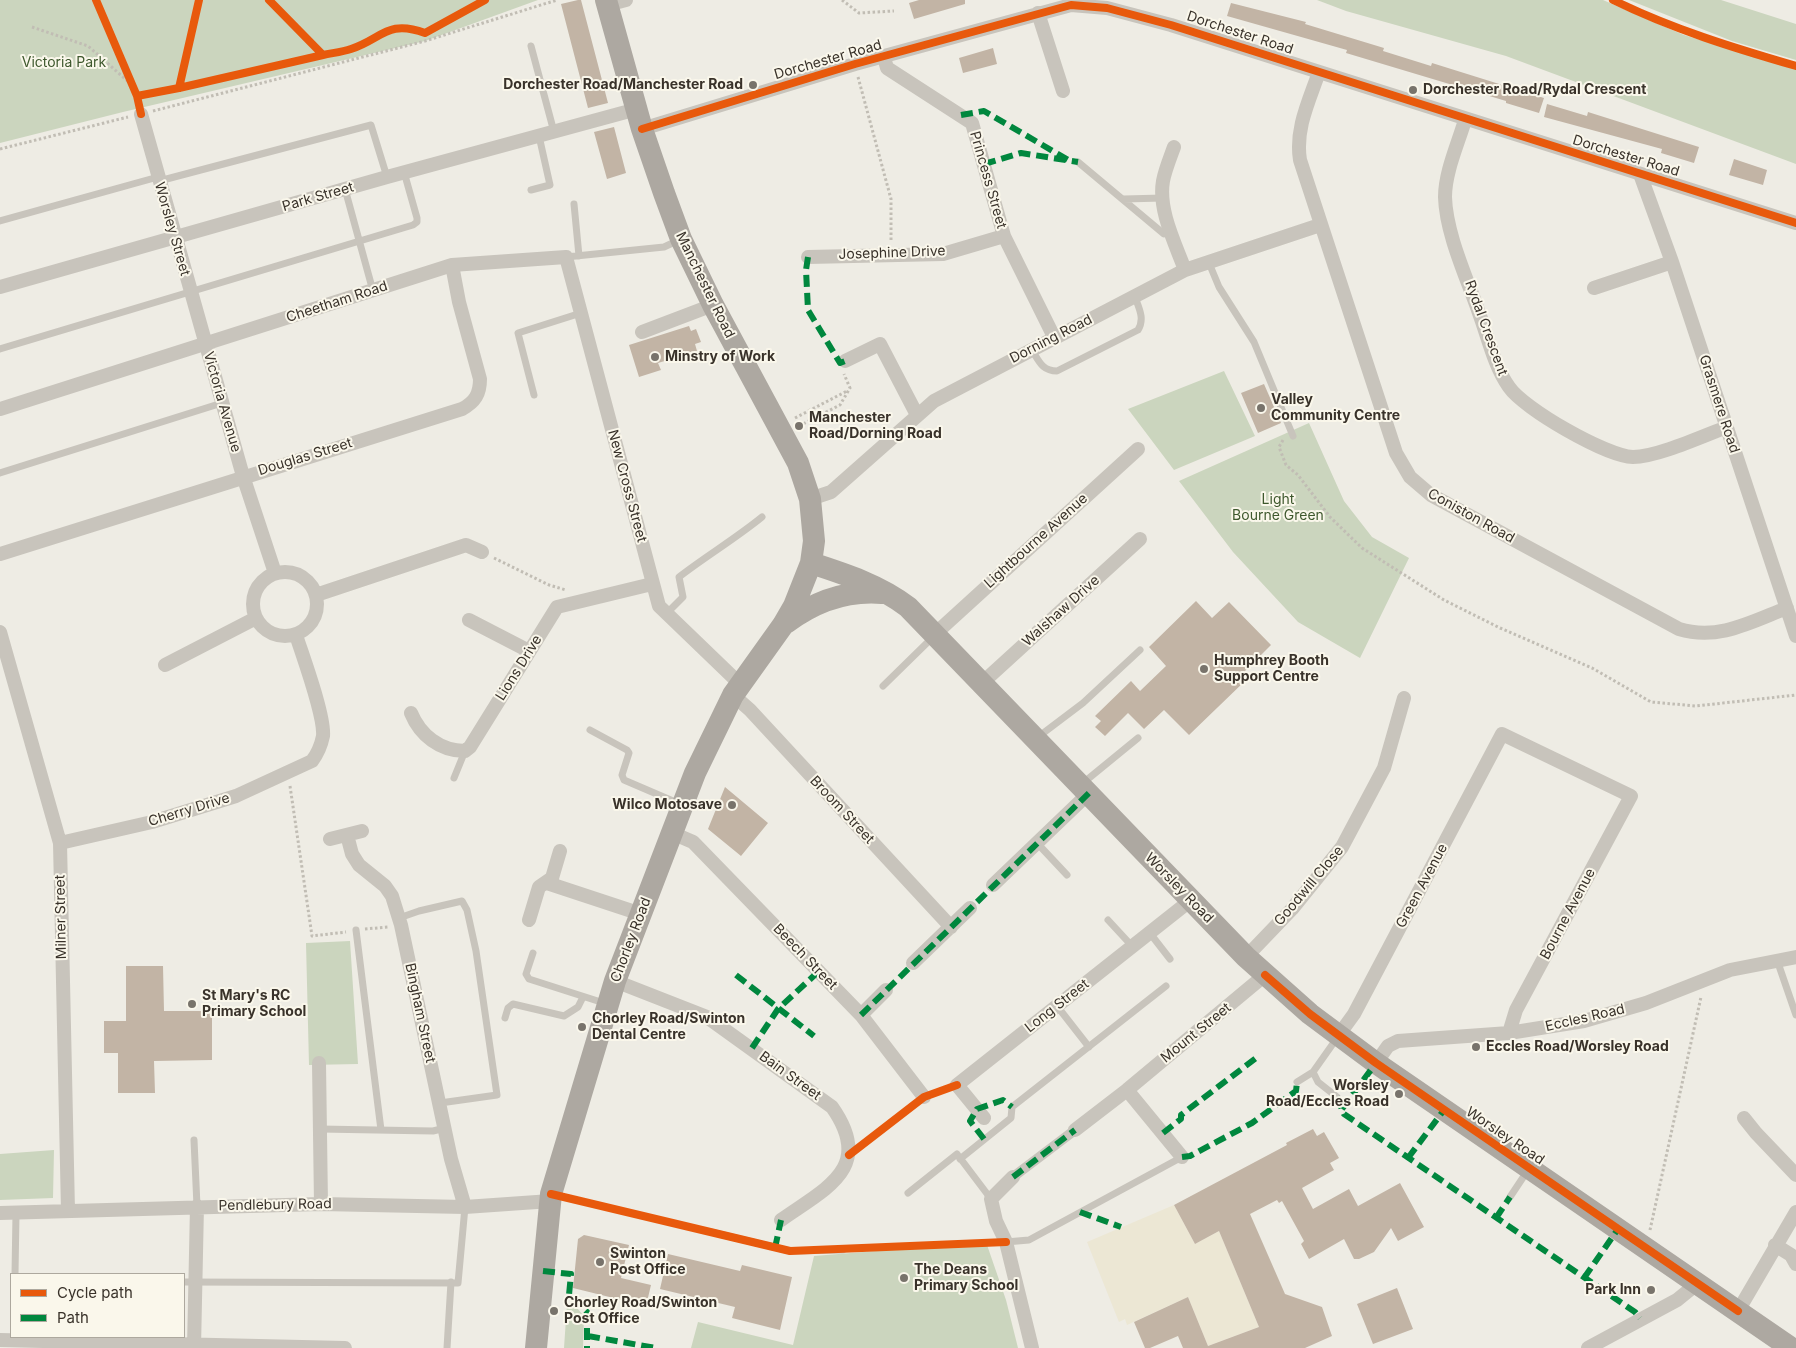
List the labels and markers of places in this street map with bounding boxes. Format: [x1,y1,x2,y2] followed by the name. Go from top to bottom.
[503,77,743,93] place label: Dorchester Road/Manchester Road
[747,79,759,91] marker: Dorchester Road/Manchester Road
[1423,82,1646,98] place label: Dorchester Road/Rydal Crescent
[1407,84,1419,96] marker: Dorchester Road/Rydal Crescent
[665,349,775,365] place label: Minstry of Work
[649,351,661,363] marker: Minstry of Work
[1271,392,1400,424] place label: Valley Community Centre
[1255,402,1267,414] marker: Valley Community Centre
[809,410,942,442] place label: Manchester Road/Dorning Road
[793,420,805,432] marker: Manchester Road/Dorning Road
[1214,653,1329,686] place label: Humphrey Booth Support Centre
[1198,663,1210,675] marker: Humphrey Booth Support Centre
[612,797,722,813] place label: Wilco Motosave
[726,799,738,811] marker: Wilco Motosave
[202,988,306,1020] place label: St Mary's RC Primary School
[186,998,198,1010] marker: St Mary's RC Primary School
[592,1011,745,1044] place label: Chorley Road/Swinton Dental Centre
[576,1021,588,1033] marker: Chorley Road/Swinton Dental Centre
[1486,1039,1669,1055] place label: Eccles Road/Worsley Road
[1470,1041,1482,1053] marker: Eccles Road/Worsley Road
[1266,1078,1389,1110] place label: Worsley Road/Eccles Road
[1393,1088,1405,1100] marker: Worsley Road/Eccles Road
[610,1246,686,1278] place label: Swinton Post Office
[594,1256,606,1268] marker: Swinton Post Office
[914,1262,1018,1294] place label: The Deans Primary School
[898,1272,910,1284] marker: The Deans Primary School
[1585,1282,1641,1298] place label: Park Inn
[1645,1284,1657,1296] marker: Park Inn
[564,1295,717,1328] place label: Chorley Road/Swinton Post Office
[548,1305,560,1317] marker: Chorley Road/Swinton Post Office

